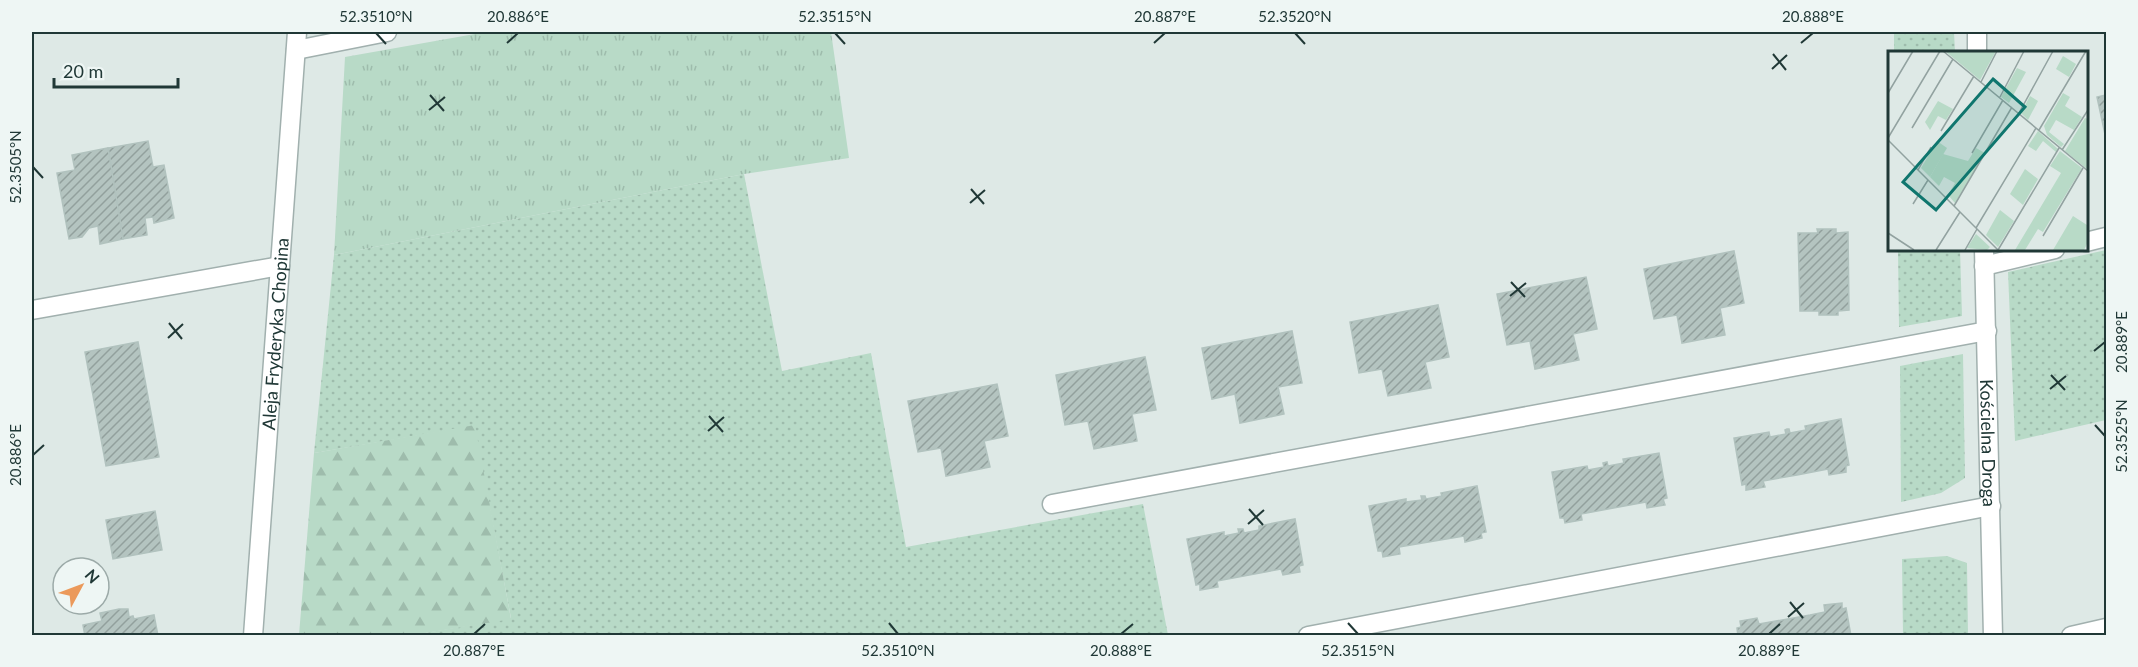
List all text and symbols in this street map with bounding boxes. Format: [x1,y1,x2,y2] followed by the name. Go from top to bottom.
[339,7,413,25] text: 52.3510°N
[487,7,549,25] text: 20.886°E
[798,7,872,25] text: 52.3515°N
[1134,7,1196,25] text: 20.887°E
[1258,7,1332,25] text: 52.3520°N
[1782,7,1844,25] text: 20.888°E
[54,51,178,89] scale bar
[1888,51,2087,250] inset map
[63,60,103,82] text: 20 m
[6,130,24,204] text: 52.3505°N
[257,237,293,431] street label: Aleja Fryderyka Chopina
[2112,311,2130,373] text: 20.889°E
[1976,379,2001,507] street label: Kościelna Droga
[2112,399,2130,473] text: 52.3525°N
[6,424,24,486] text: 20.886°E
[51,556,111,616] north arrow
[81,565,104,587] text: N
[443,641,505,659] text: 20.887°E
[861,641,935,659] text: 52.3510°N
[1090,641,1152,659] text: 20.888°E
[1321,641,1395,659] text: 52.3515°N
[1738,641,1800,659] text: 20.889°E

